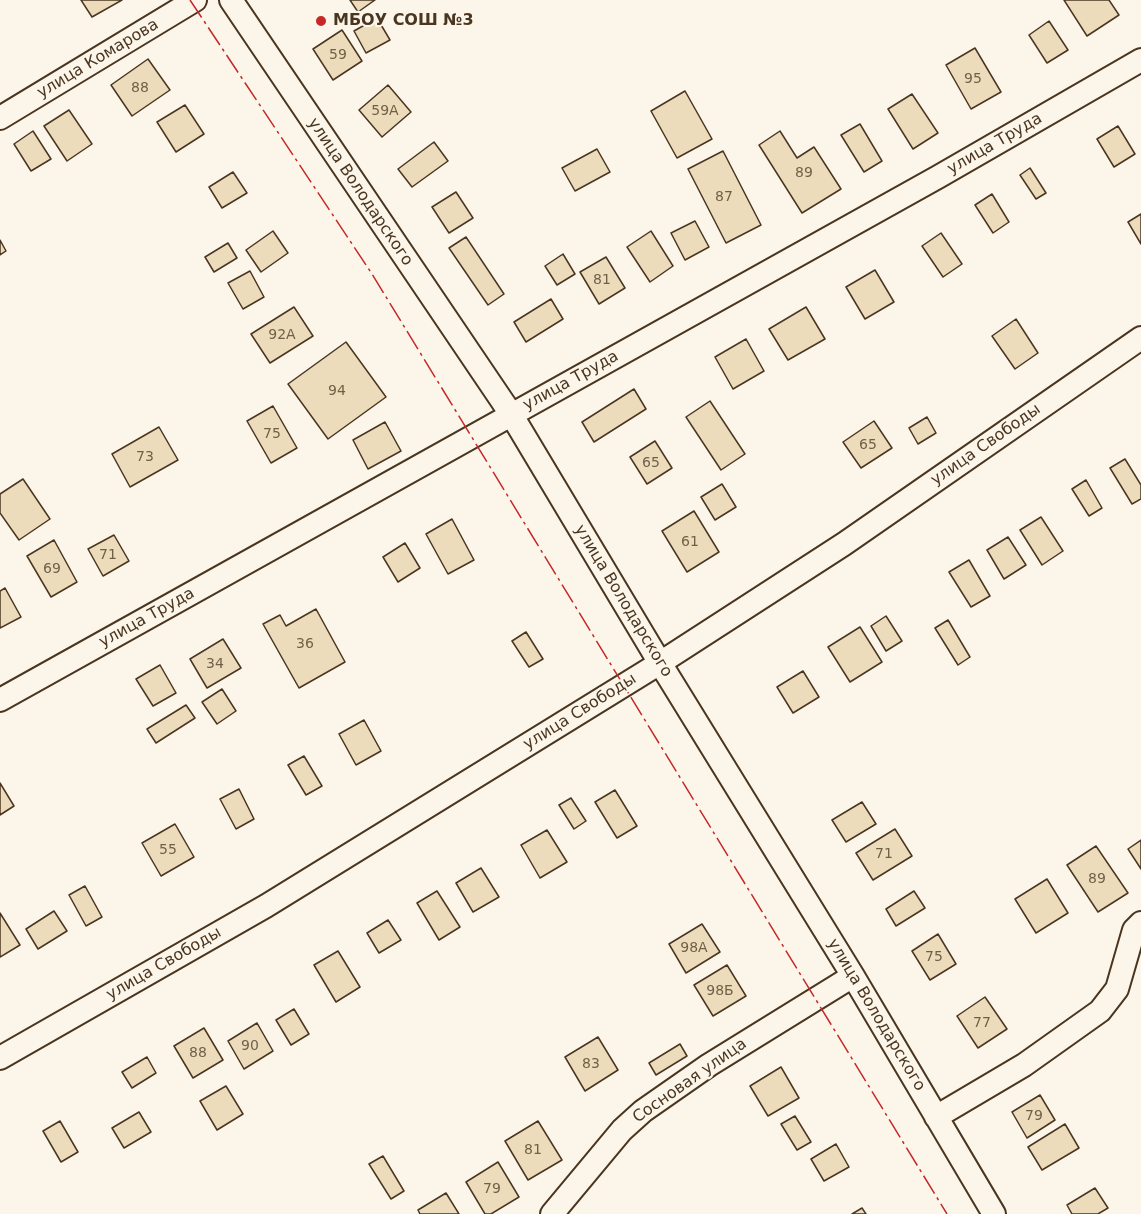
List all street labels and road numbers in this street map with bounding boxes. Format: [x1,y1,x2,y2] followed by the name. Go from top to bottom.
[34,15,162,103] street label: улица Комарова
[944,109,1046,179] street label: улица Труда
[303,114,417,270] street label: улица Володарского
[520,347,622,415] street label: улица Труда
[927,400,1045,490] street label: улица Свободы
[570,521,676,681] street label: улица Володарского
[96,584,198,652] street label: улица Труда
[520,670,640,754] street label: улица Свободы
[103,923,225,1005] street label: улица Свободы
[823,935,929,1095] street label: улица Володарского
[629,1034,751,1128] street label: Сосновая улица

